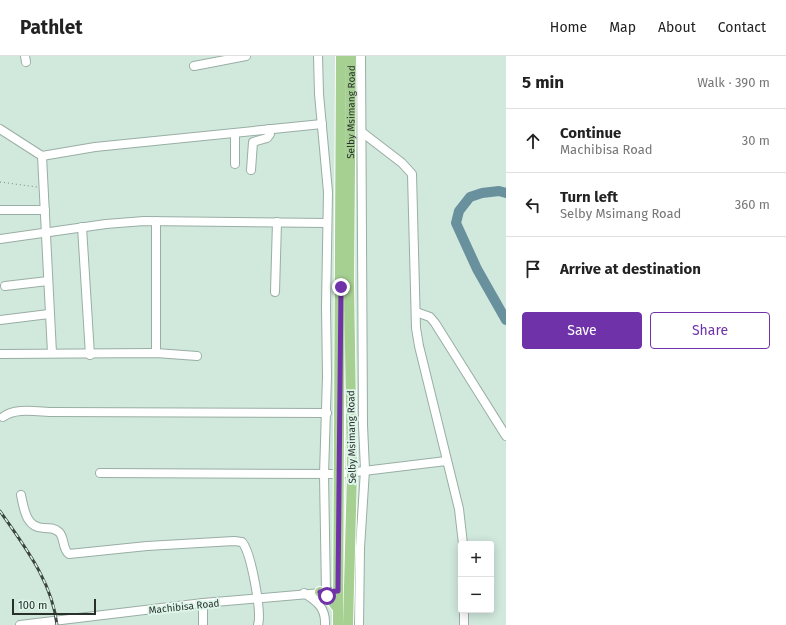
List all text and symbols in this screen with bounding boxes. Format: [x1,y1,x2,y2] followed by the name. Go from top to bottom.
[20,16,83,39] text: Pathlet
[550,19,587,36] text: Home
[609,19,636,36] text: Map
[658,19,696,36] text: About
[718,19,766,36] text: Contact
[345,65,358,159] street label: Selby Msimang Road
[522,72,564,93] text: 5 min
[697,75,770,90] text: Walk · 390 m
[560,124,621,142] text: Continue
[522,130,544,152] icon: ahead
[742,133,770,148] text: 30 m
[560,142,653,157] text: Machibisa Road
[560,188,618,206] text: Turn left
[522,194,544,216] icon: left
[735,197,770,212] text: 360 m
[560,206,681,221] text: Selby Msimang Road
[522,258,544,280] icon: arrive
[560,260,701,278] text: Arrive at destination
[332,278,350,296] route end
[522,312,642,349] button: Save
[650,312,770,349] button: Share
[345,390,359,484] street label: Selby Msimang Road
[458,541,494,613] map controls
[458,541,494,577] button: +
[458,577,494,613] button: −
[318,587,336,605] route start
[12,597,96,616] scale bar
[148,597,220,617] street label: Machibisa Road
[18,599,47,612] text: 100 m

